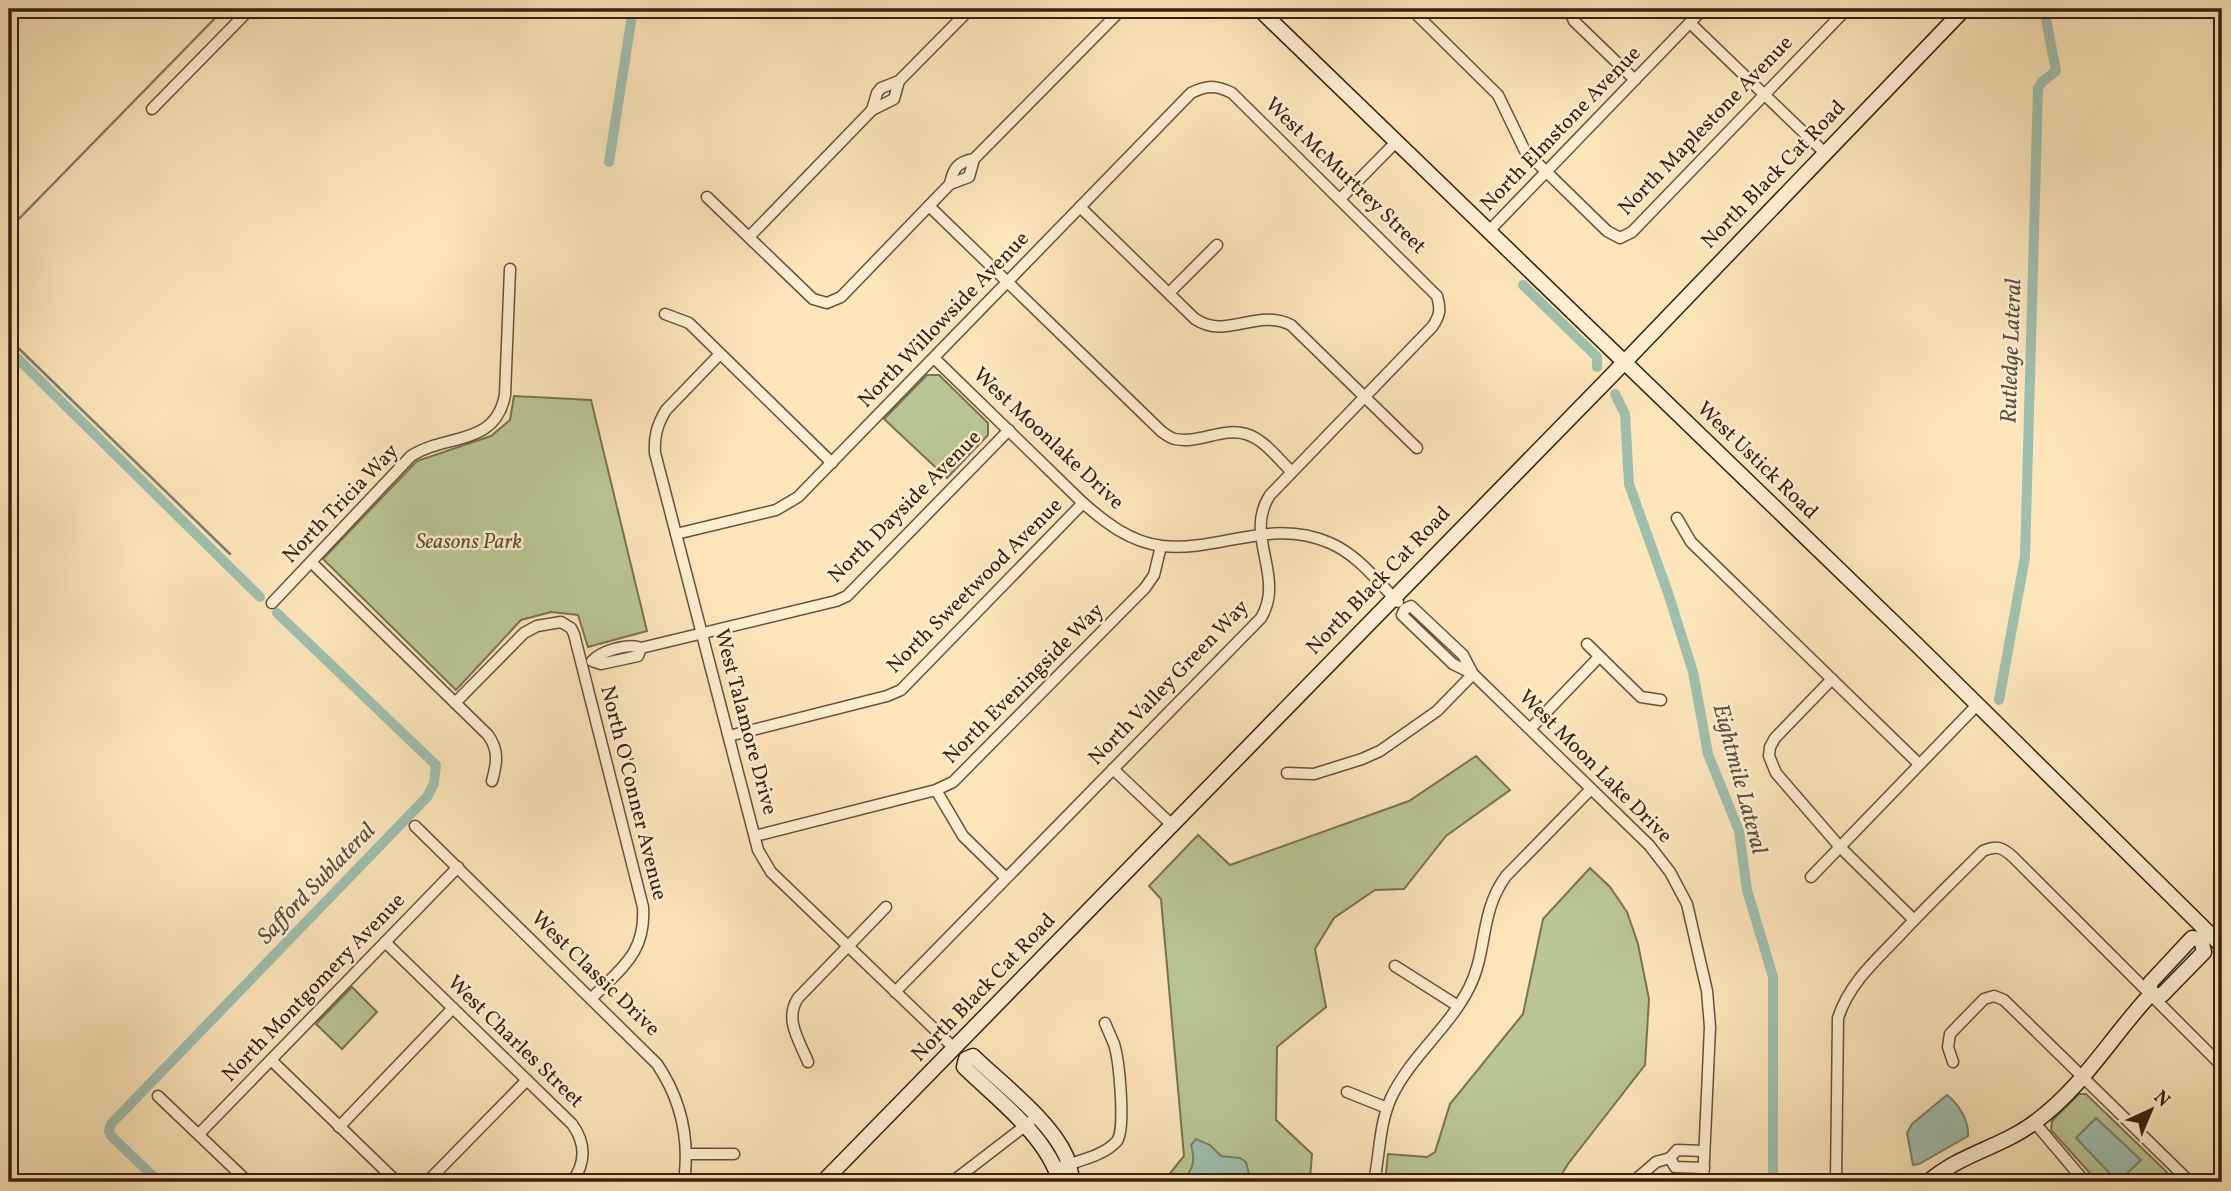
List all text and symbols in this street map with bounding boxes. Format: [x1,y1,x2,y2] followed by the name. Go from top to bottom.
[1612,29,1800,223] street label: North Maplestone Avenue
[1474,40,1648,218] street label: North Elmstone Avenue
[1258,91,1432,261] street label: West McMurtrey Street
[1695,94,1853,256] street label: North Black Cat Road
[852,225,1036,415] street label: North Willowside Avenue
[1993,278,2031,424] water label: Rutledge Lateral
[966,361,1130,517] street label: West Moonlake Drive
[1690,395,1824,527] street label: West Ustick Road
[822,424,988,590] street label: North Dayside Avenue
[276,437,406,570] street label: North Tricia Way
[881,492,1069,680] street label: North Sweetwood Avenue
[1300,500,1458,662] street label: North Black Cat Road
[416,528,522,557] park label: Seasons Park
[1082,593,1256,772] street label: North Valley Green Way
[937,597,1111,771] street label: North Eveningside Way
[706,626,784,818] street label: West Talamore Drive
[592,683,674,903] street label: North O'Conner Avenue
[1512,684,1678,850] street label: West Moon Lake Drive
[1704,700,1775,858] water label: Eightmile Lateral
[251,816,384,952] water label: Safford Sublateral
[216,887,412,1089] street label: North Montgomery Avenue
[524,905,666,1043] street label: West Classic Drive
[905,907,1063,1069] street label: North Black Cat Road
[440,969,590,1115] street label: West Charles Street
[2116,1076,2186,1146] north arrow
[2147,1085,2176,1113] text: N

